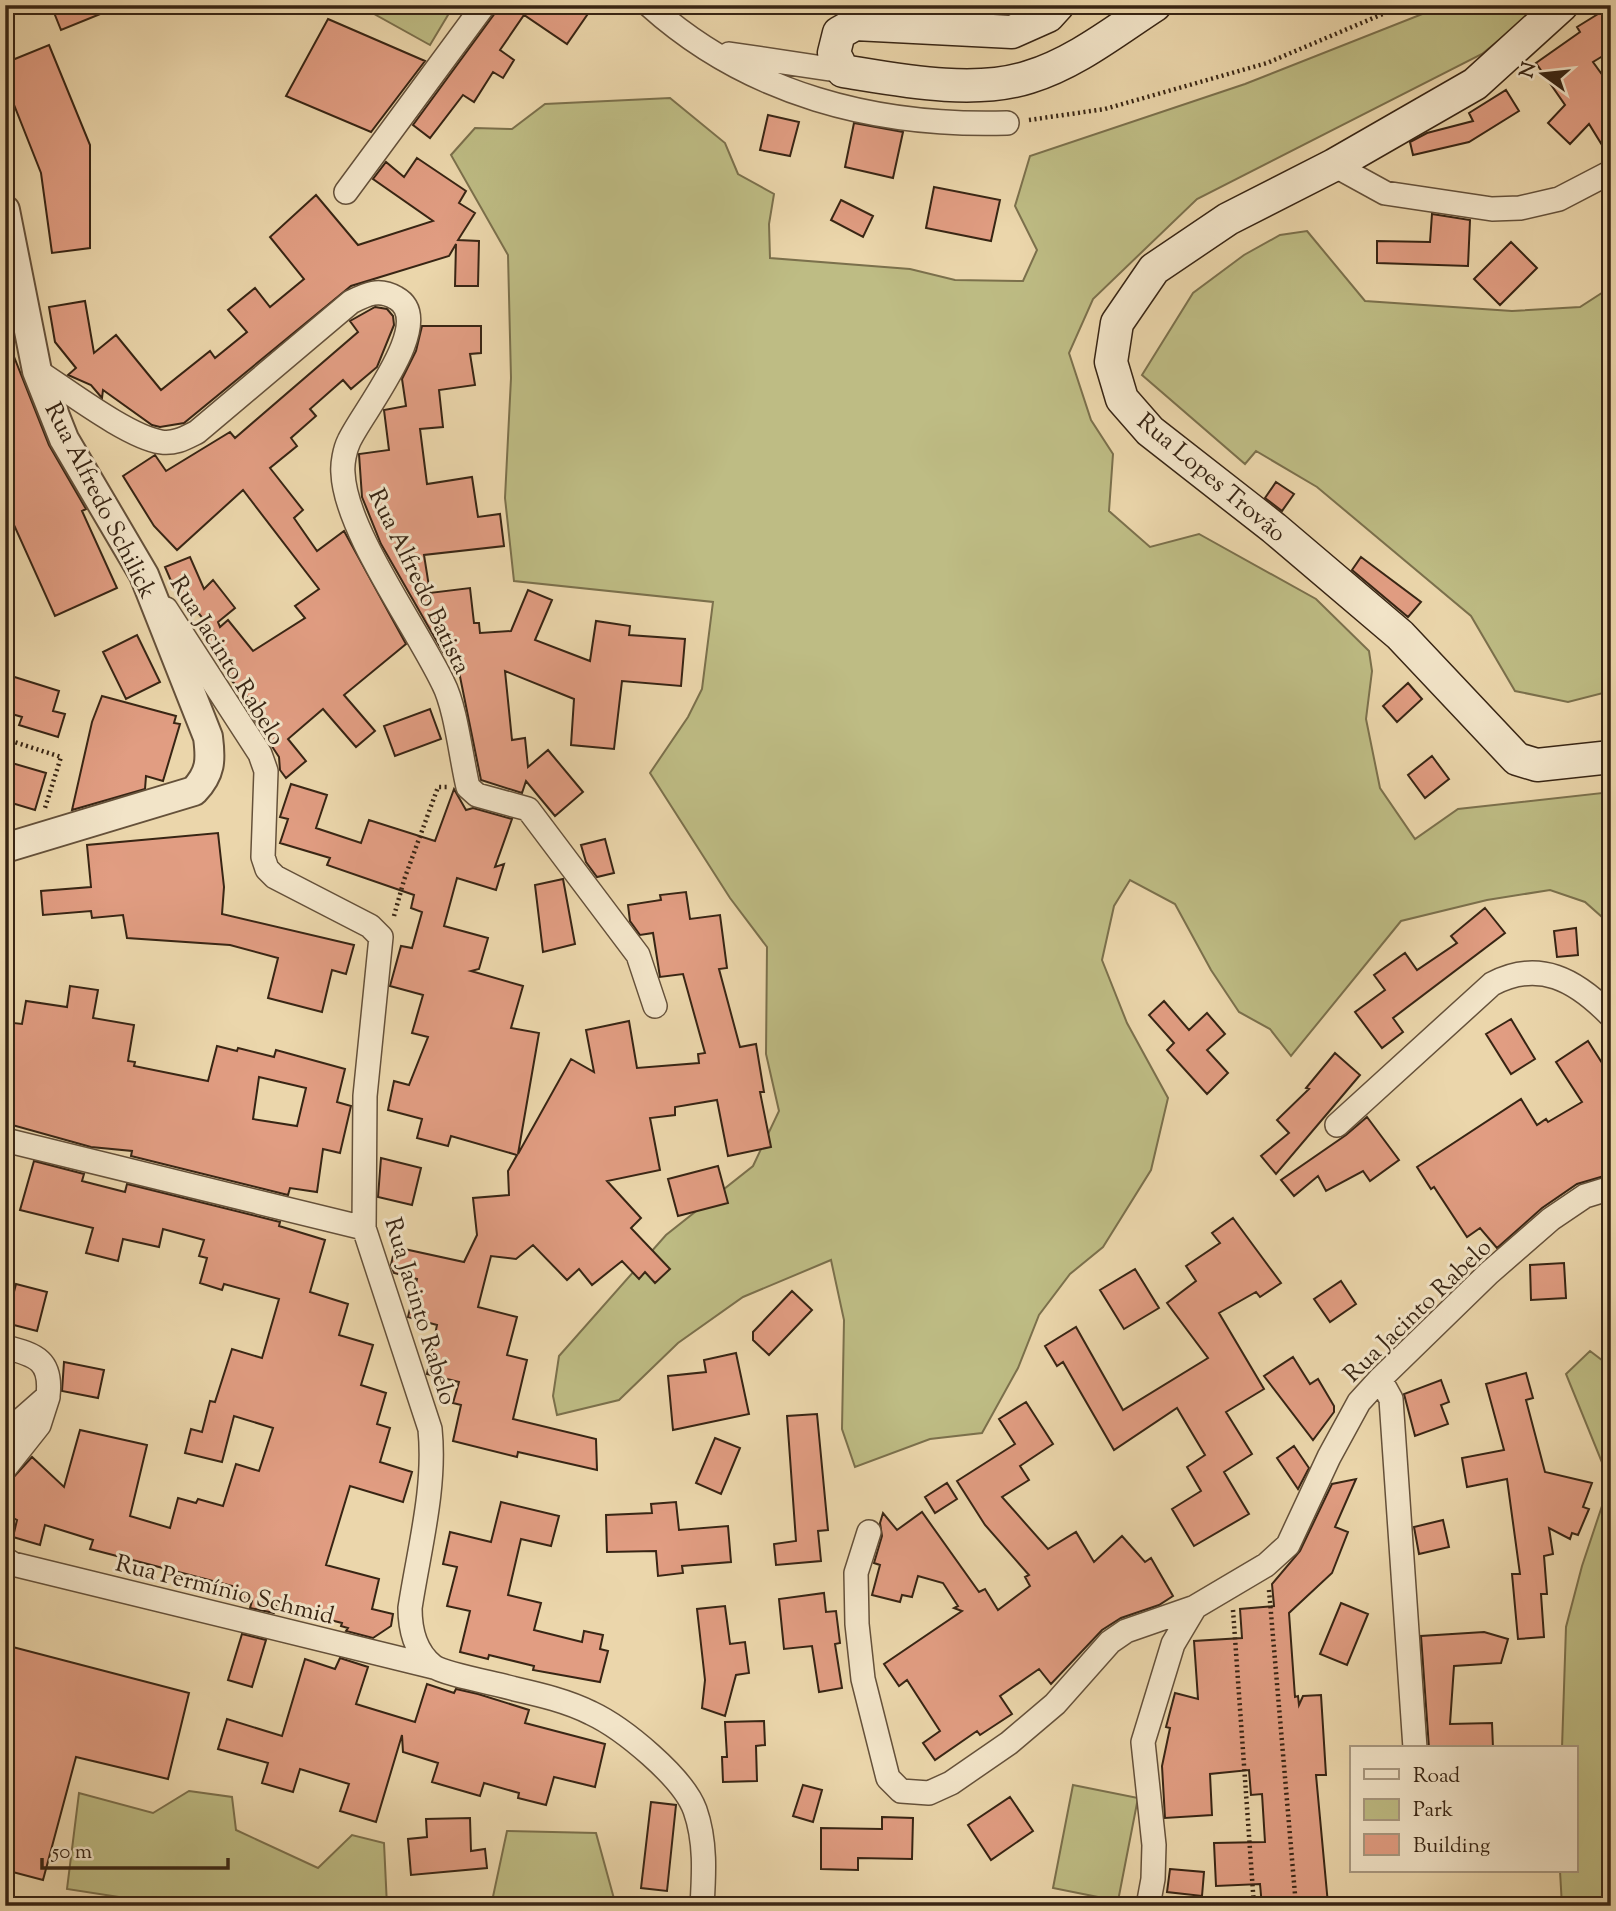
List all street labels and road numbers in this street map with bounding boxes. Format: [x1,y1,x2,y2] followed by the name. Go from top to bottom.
[35,397,163,605] street label: Rua Alfredo Schilick
[1129,406,1293,551] street label: Rua Lopes Trovão
[359,483,478,680] street label: Rua Alfredo Batista
[160,570,292,752] street label: Rua Jacinto Rabelo
[374,1214,464,1409] street label: Rua Jacinto Rabelo
[1337,1232,1500,1391] street label: Rua Jacinto Rabelo
[112,1547,338,1635] street label: Rua Permínio Schmid

